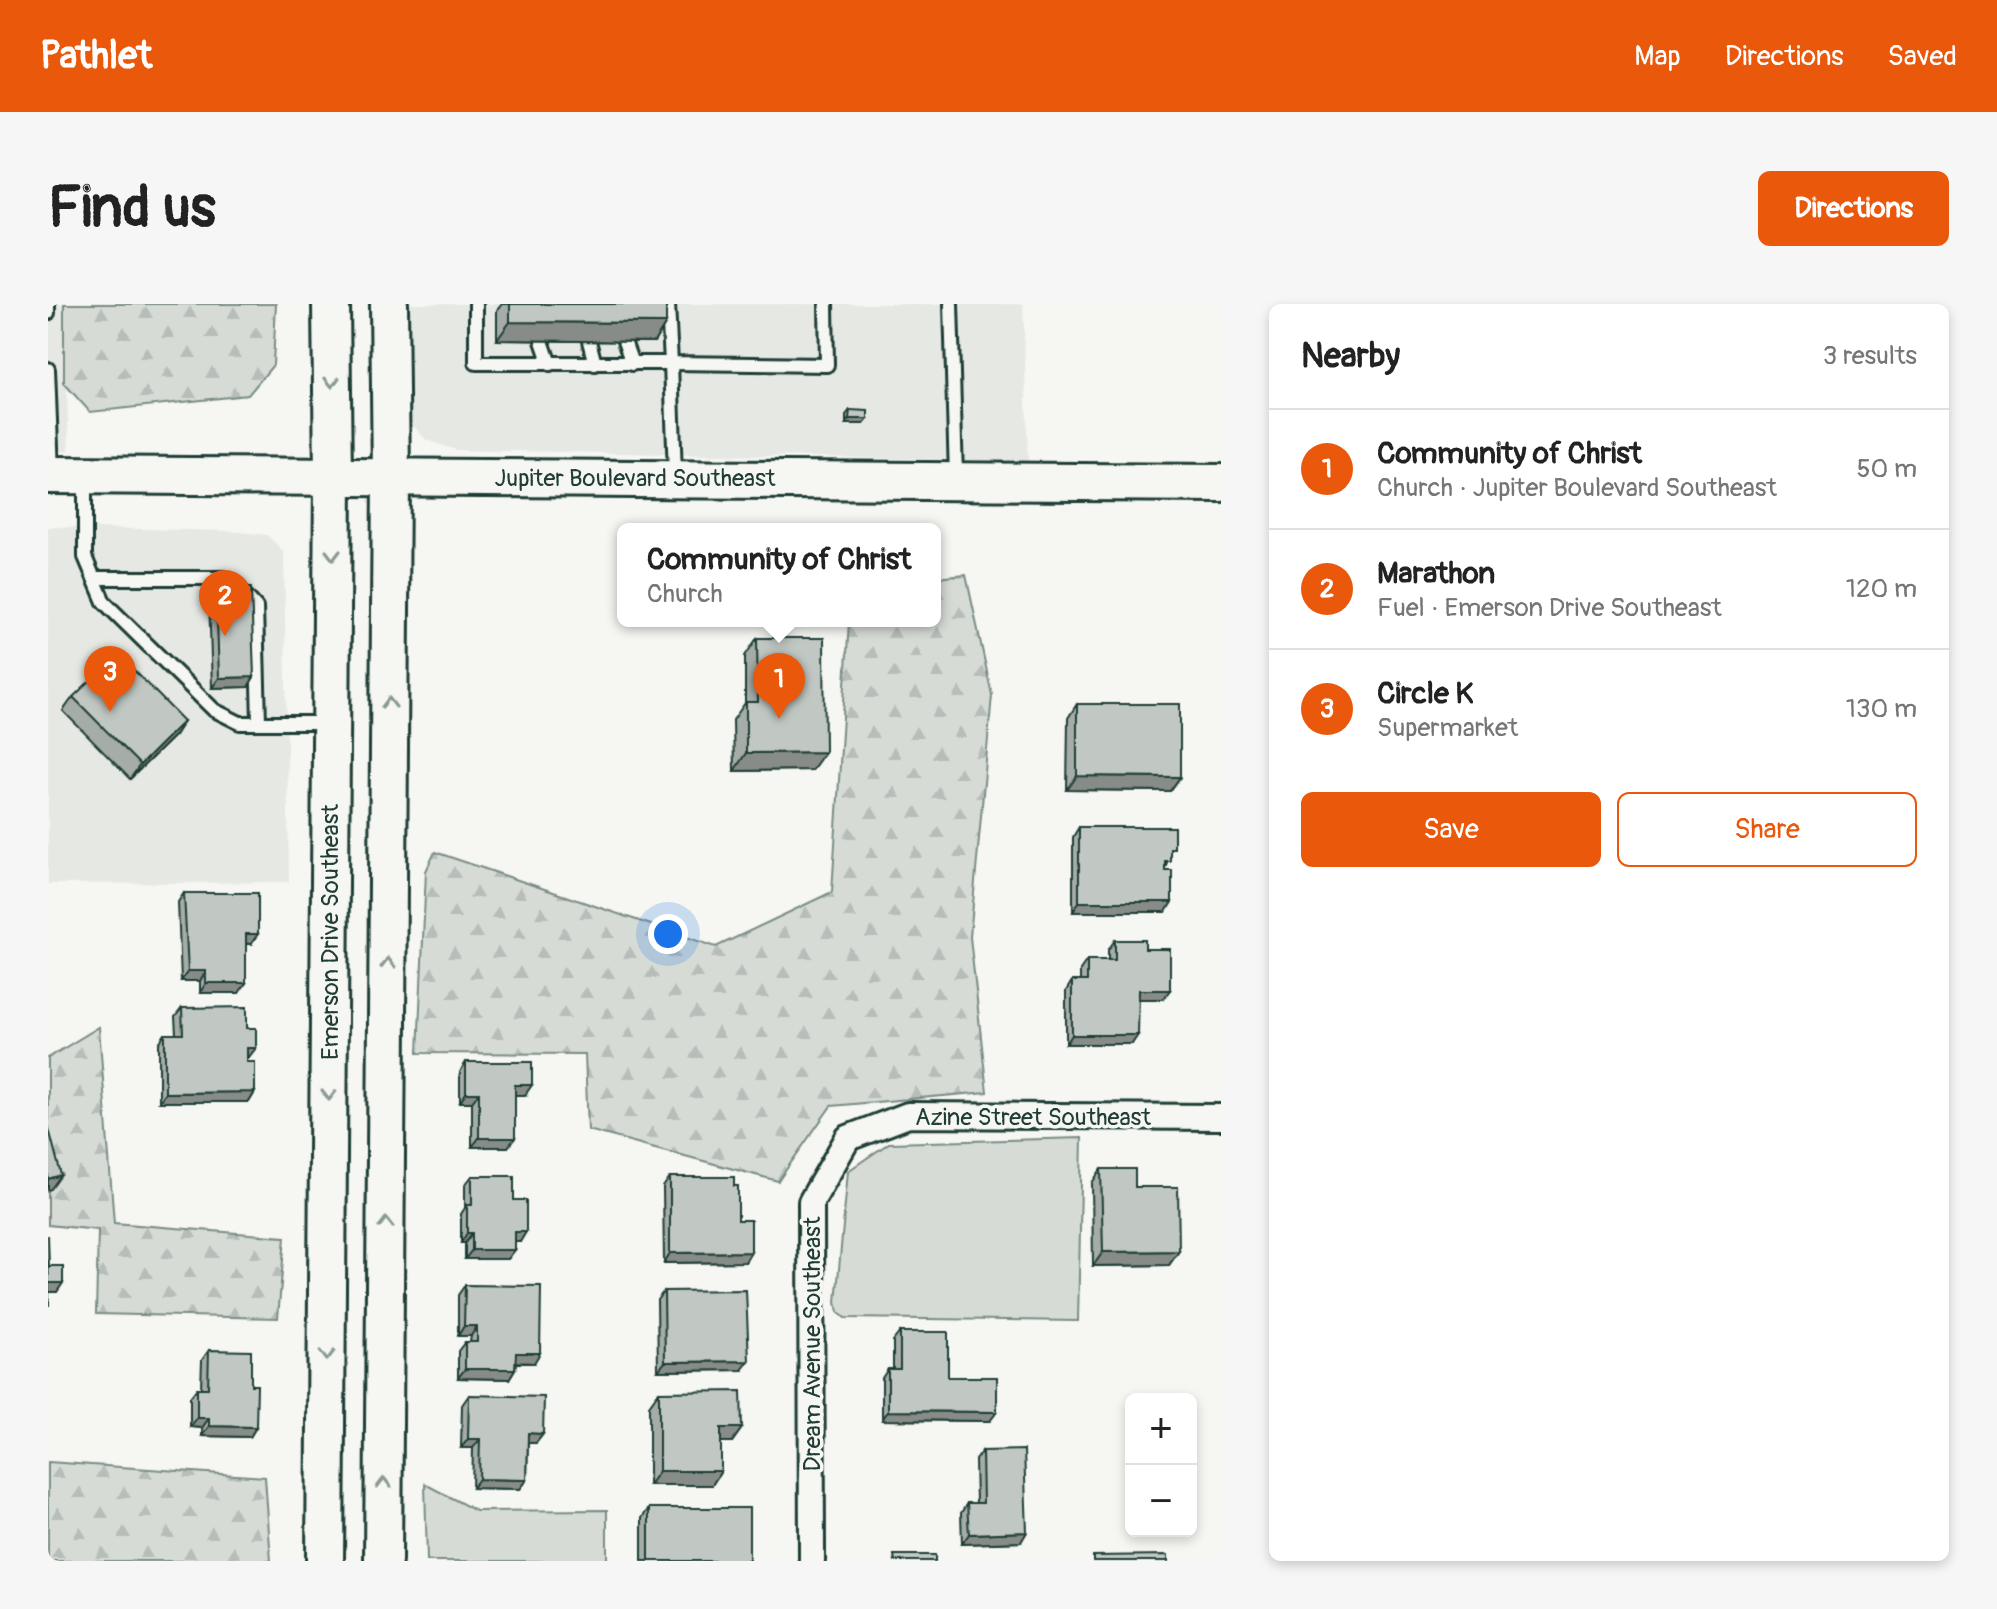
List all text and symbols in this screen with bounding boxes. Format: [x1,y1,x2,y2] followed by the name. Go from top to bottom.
[40,32,152,80] text: Pathlet
[1634,39,1681,74] text: Map
[1725,39,1844,74] text: Directions
[1888,39,1957,74] text: Saved
[1758,171,1949,246] button: Directions
[48,174,216,243] text: Find us
[1301,335,1400,378] text: Nearby
[1823,340,1917,372] text: 3 results
[323,376,340,389] one-way arrow
[1377,435,1642,472] text: Community of Christ
[1322,453,1332,485] text: 1
[1856,453,1917,485] text: 50 m
[495,464,776,493] street label: Jupiter Boulevard Southeast
[1377,472,1777,504] text: Church · Jupiter Boulevard Southeast
[617,523,941,627] popup
[647,541,911,578] text: Community of Christ
[324,549,341,562] one-way arrow
[1377,555,1495,592] text: Marathon
[199,570,251,636] pin: 2
[1320,573,1334,605] text: 2
[1846,573,1917,605] text: 120 m
[647,578,723,610] text: Church
[1377,592,1722,624] text: Fuel · Emerson Drive Southeast
[84,646,136,712] pin: 3
[753,653,805,719] pin: 1
[1377,675,1473,712] text: Circle K
[1320,693,1334,725] text: 3
[1846,693,1917,725] text: 130 m
[380,696,398,709] one-way arrow
[1377,712,1518,744] text: Supermarket
[1301,792,1601,867] button: Save
[1617,792,1917,867] button: Share
[316,804,345,1060] street label: Emerson Drive Southeast
[648,914,688,954] your location
[379,956,397,969] one-way arrow
[320,1089,338,1102] one-way arrow
[915,1103,1151,1132] street label: Azine Street Southeast
[377,1216,395,1229] one-way arrow
[798,1216,827,1471] street label: Dream Avenue Southeast
[318,1349,335,1362] one-way arrow
[1125,1393,1197,1537] map controls
[1125,1393,1197,1465] button: +
[1125,1465,1197,1537] button: −
[375,1476,393,1489] one-way arrow

